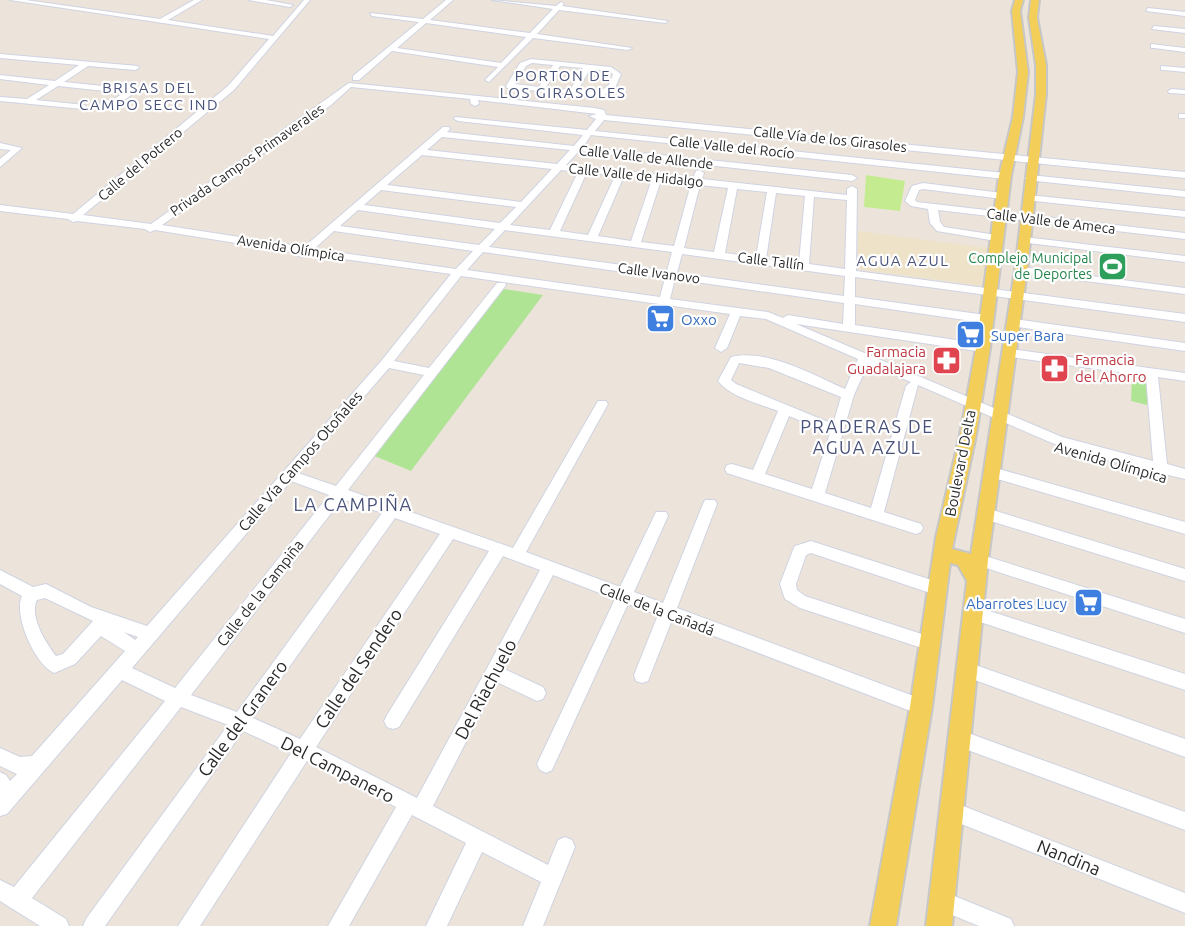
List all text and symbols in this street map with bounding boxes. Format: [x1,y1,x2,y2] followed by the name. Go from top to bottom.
[500,67,626,101] district label: PORTON DE LOS GIRASOLES
[79,79,219,113] district label: BRISAS DEL CAMPO SECC IND
[167,101,327,219] street label: Privada Campos Primaverales
[752,123,908,155] street label: Calle Vía de los Girasoles
[95,124,185,204] street label: Calle del Potrero
[669,132,795,162] street label: Calle Valle del Rocío
[578,142,714,172] street label: Calle Valle de Allende
[568,160,704,190] street label: Calle Valle de Hidalgo
[986,205,1116,237] street label: Calle Valle de Ameca
[236,232,346,264] street label: Avenida Olímpica
[737,249,805,273] street label: Calle Tallín
[968,250,1092,282] place label: Complejo Municipal de Deportes
[1097,250,1129,282] sports icon: Complejo Municipal de Deportes
[857,252,949,269] district label: AGUA AZUL
[617,259,701,287] street label: Calle Ivanovo
[644,303,676,335] supermarket icon: Oxxo
[681,311,717,328] place label: Oxxo
[954,319,986,351] supermarket icon: Super Bara
[991,327,1064,344] place label: Super Bara
[847,343,926,377] place label: Farmacia Guadalajara
[931,344,963,376] pharmacy icon: Farmacia Guadalajara
[1075,351,1147,385] place label: Farmacia del Ahorro
[1038,352,1070,384] pharmacy icon: Farmacia del Ahorro
[235,388,365,534] street label: Calle Vía Campos Otoñales
[941,408,979,518] street label: Boulevard Delta
[800,416,934,457] district label: PRADERAS DE AGUA AZUL
[1053,438,1169,486] street label: Avenida Olímpica
[293,493,413,514] district label: LA CAMPIÑA
[213,536,307,650] street label: Calle de la Campiña
[597,579,717,639] street label: Calle de la Cañadá
[1072,587,1104,619] supermarket icon: Abarrotes Lucy
[966,595,1067,612] place label: Abarrotes Lucy
[310,604,406,732] street label: Calle del Sendero
[450,636,520,742] street label: Del Riachuelo
[193,656,291,780] street label: Calle del Granero
[278,732,398,806] street label: Del Campanero
[1034,835,1104,879] street label: Nandina

